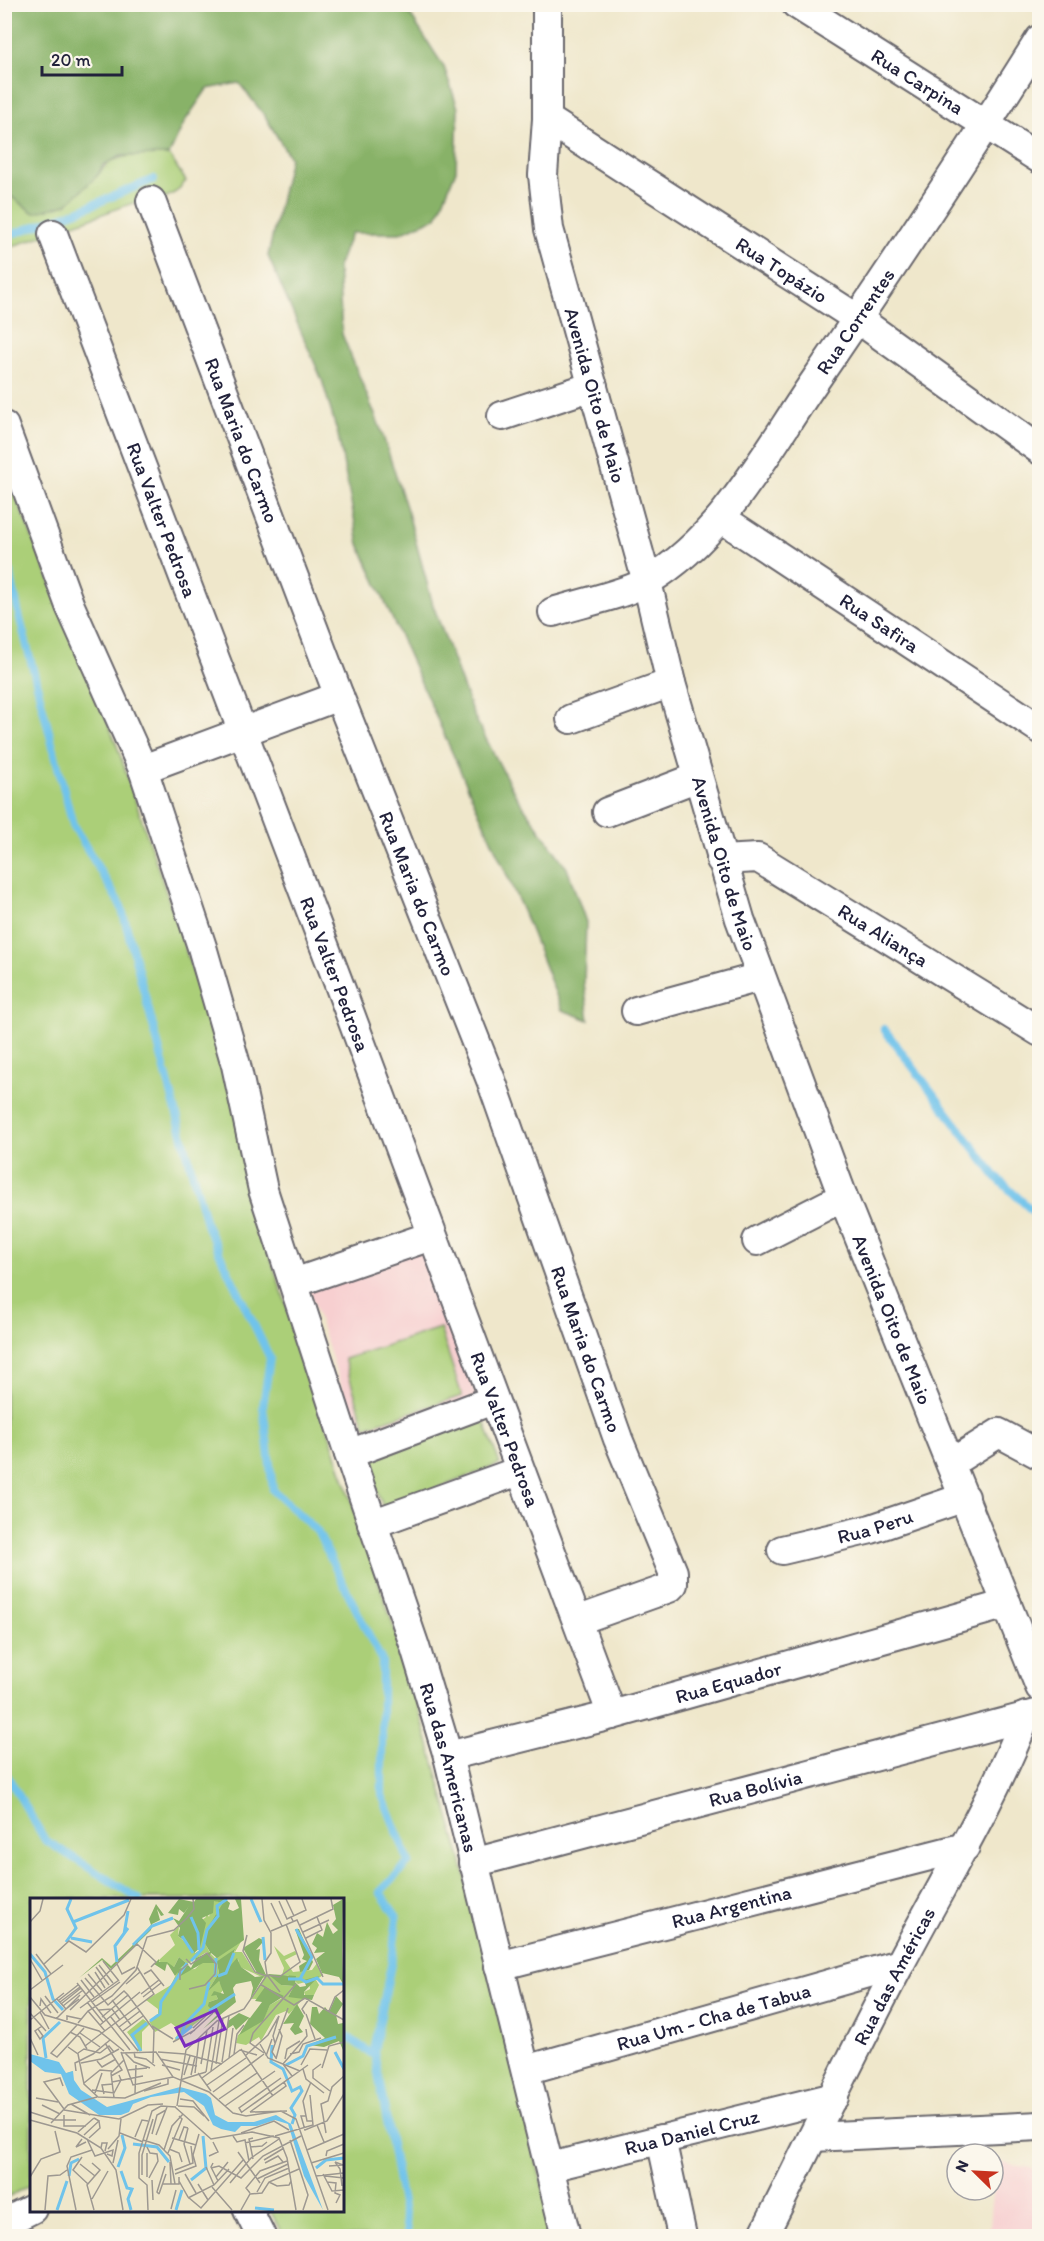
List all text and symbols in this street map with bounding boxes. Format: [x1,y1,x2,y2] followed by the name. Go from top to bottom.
[42,39,122,77] scale bar
[867,43,968,120] street label: Rua Carpina
[51,49,91,71] text: 20 m
[731,232,832,308] street label: Rua Topázio
[811,264,900,379] street label: Rua Correntes
[559,305,631,486] street label: Avenida Oito de Maio
[200,354,284,526] street label: Rua Maria do Carmo
[122,439,203,601] street label: Rua Valter Pedrosa
[835,588,924,658] street label: Rua Safira
[687,774,763,954] street label: Avenida Oito de Maio
[374,808,461,979] street label: Rua Maria do Carmo
[295,893,375,1056] street label: Rua Valter Pedrosa
[834,898,933,972] street label: Rua Aliança
[847,1231,937,1408] street label: Avenida Oito de Maio
[546,1263,627,1436] street label: Rua Maria do Carmo
[465,1348,545,1511] street label: Rua Valter Pedrosa
[835,1504,916,1549] street label: Rua Peru
[673,1656,784,1709] street label: Rua Equador
[414,1680,483,1855] street label: Rua das Americanas
[706,1764,805,1812] street label: Rua Bolívia
[669,1880,794,1933] street label: Rua Argentina
[30,1898,344,2211] inset map
[848,1903,940,2049] street label: Rua das Américas
[614,1978,813,2056] street label: Rua Um - Cha de Tabua
[622,2104,762,2160] street label: Rua Daniel Cruz
[945,2142,1005,2202] north arrow
[951,2157,973,2175] text: N

